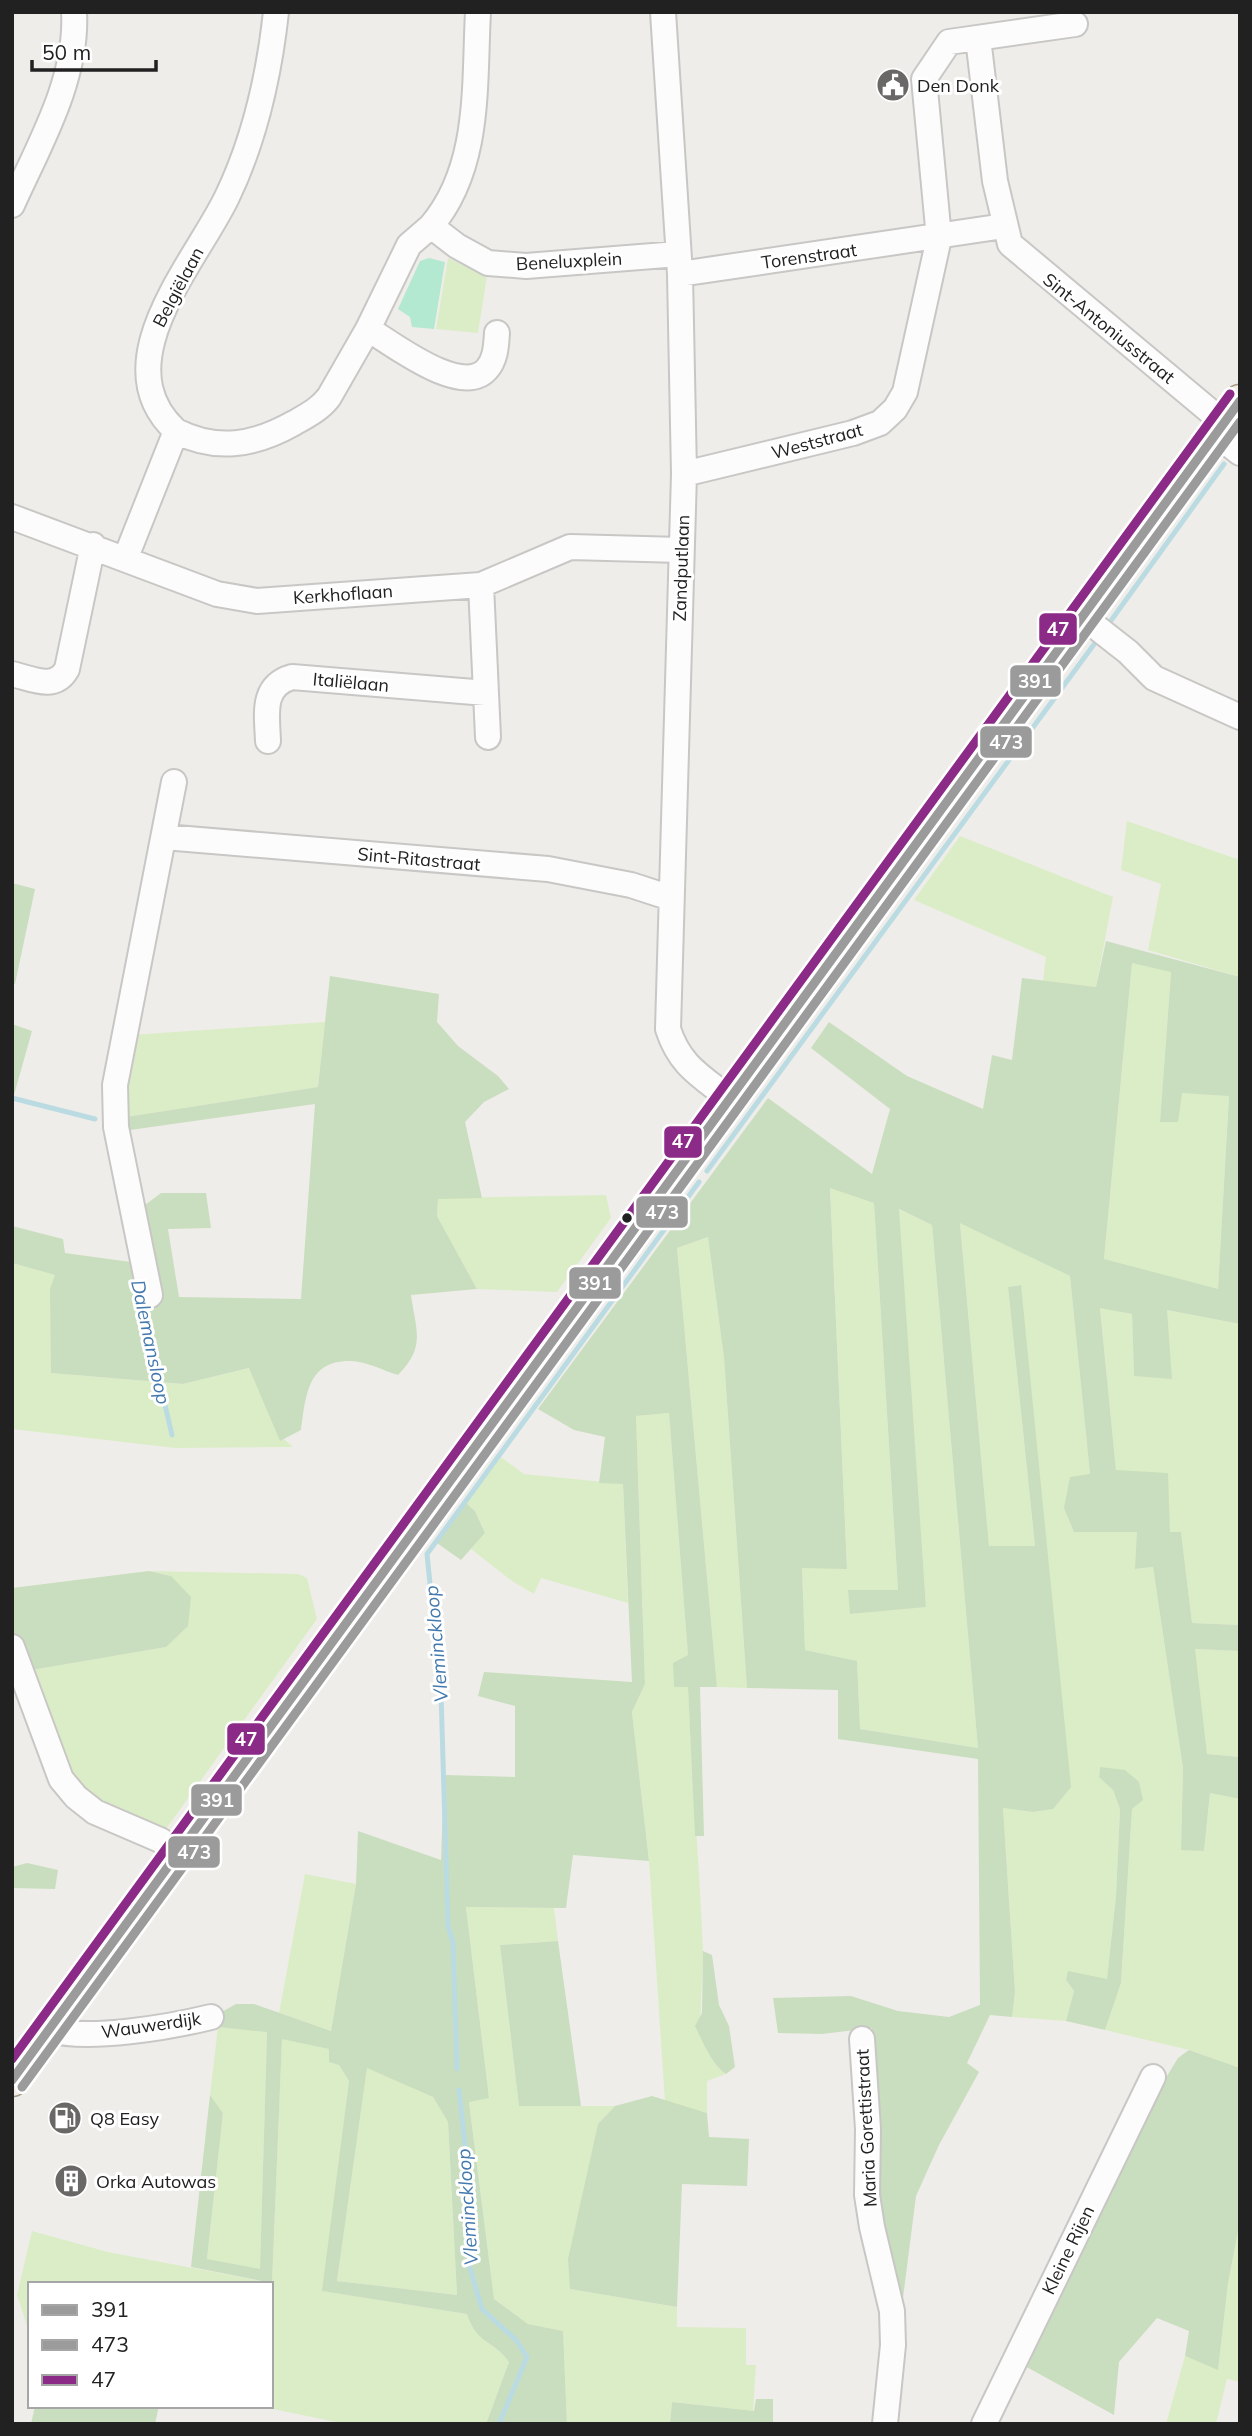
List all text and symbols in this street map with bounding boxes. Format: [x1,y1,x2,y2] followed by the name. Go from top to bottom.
[32,28,156,72] scale bar
[42,39,91,65] text: 50 m
[874,66,912,104] public building icon: Den Donk
[917,74,1000,97] place label: Den Donk
[760,238,858,274] street label: Torenstraat
[147,243,209,331] street label: Belgiëlaan
[515,247,623,275] street label: Beneluxplein
[1038,268,1180,388] street label: Sint-Antoniusstraat
[769,418,865,464] street label: Weststraat
[668,514,694,622] street label: Zandputlaan
[292,579,394,609] street label: Kerkhoflaan
[1038,612,1078,646] line badge: 47
[1047,617,1069,641] text: 47
[1009,664,1062,698] line badge: 391
[312,667,390,697] street label: Italiëlaan
[1018,669,1052,693] text: 391
[979,725,1033,759] line badge: 473
[989,730,1023,754] text: 473
[357,842,481,876] street label: Sint-Ritastraat
[663,1125,703,1159] line badge: 47
[672,1129,694,1153] text: 47
[635,1195,689,1229] line badge: 473
[645,1200,679,1224] text: 473
[620,1211,634,1225] unlabelled marker
[568,1266,622,1300] line badge: 391
[578,1271,612,1295] text: 391
[126,1278,176,1406] water label: Dalemansloop
[419,1585,453,1703] water label: Vleminckloop
[226,1722,266,1756] line badge: 47
[235,1727,257,1751] text: 47
[190,1783,243,1817] line badge: 391
[200,1788,234,1812] text: 391
[167,1835,221,1869] line badge: 473
[177,1840,211,1864] text: 473
[100,2007,203,2043] street label: Wauwerdijk
[850,2048,882,2208] street label: Maria Gorettistraat
[46,2099,84,2137] fuel station icon: Q8 Easy
[90,2107,159,2130] place label: Q8 Easy
[451,2148,483,2266] water label: Vleminckloop
[52,2162,90,2200] building icon: Orka Autowas
[96,2170,216,2193] place label: Orka Autowas
[1037,2202,1099,2298] street label: Kleine Rijen
[28,2282,273,2408] legend
[91,2296,129,2322] text: 391
[91,2331,129,2357] text: 473
[91,2366,116,2392] text: 47

